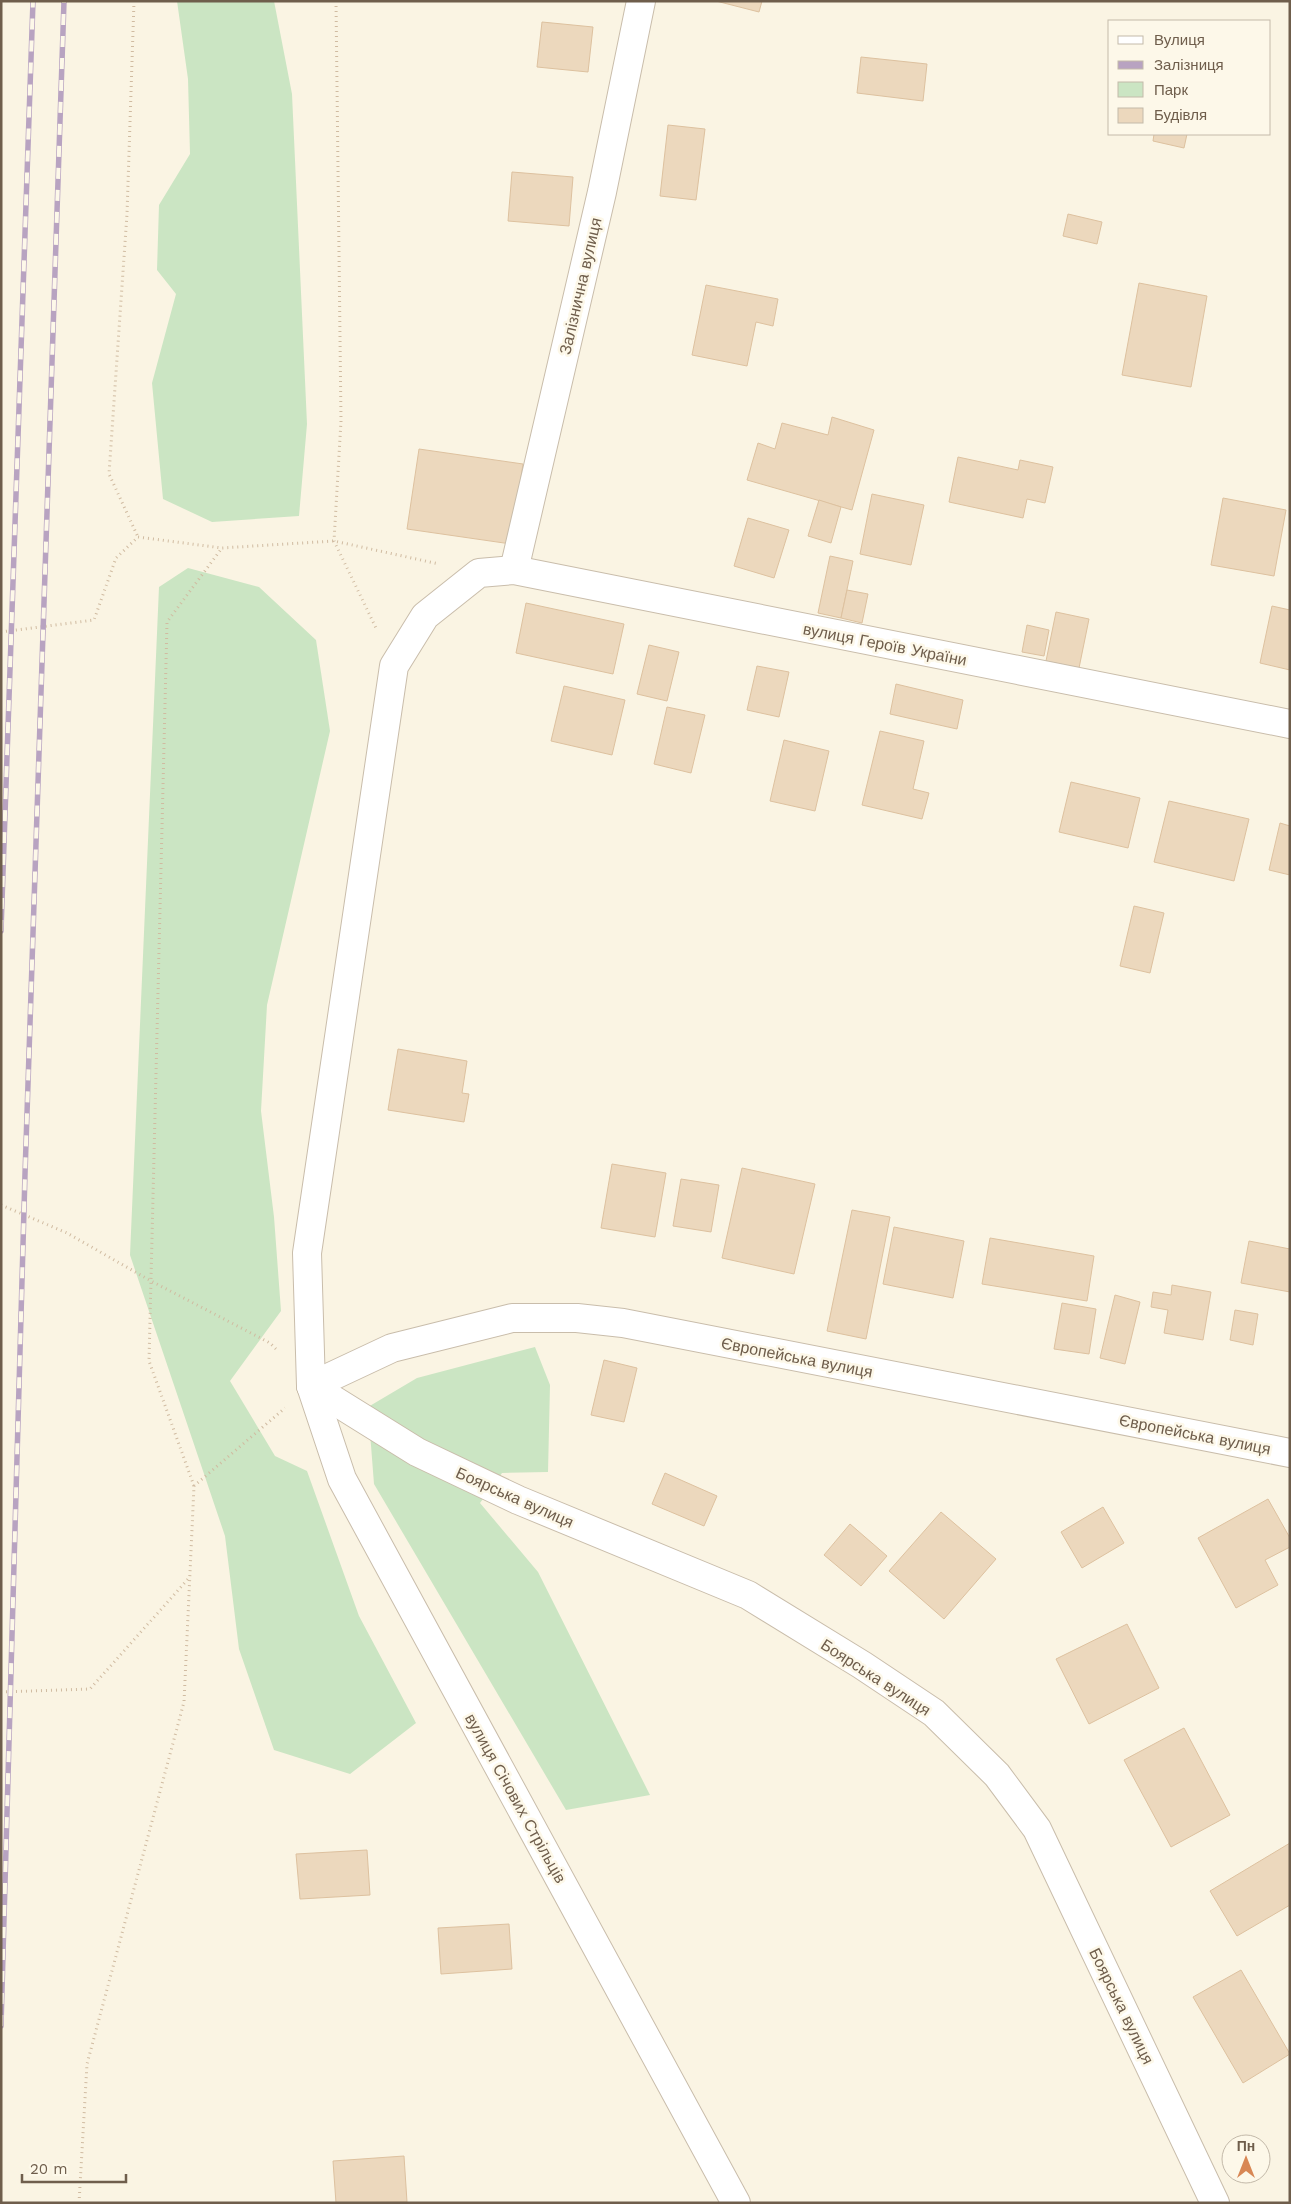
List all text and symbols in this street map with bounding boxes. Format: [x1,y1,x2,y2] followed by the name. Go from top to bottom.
[1108,20,1271,135] legend
[1154,31,1205,49] text: Вулиця
[1154,56,1224,74] text: Залізниця
[1154,81,1188,99] text: Парк
[1154,106,1207,124] text: Будівля
[555,216,605,356] street label: Залізнична вулиця
[801,619,968,670] street label: вулиця Героїв України
[719,1333,874,1382] street label: Європейська вулиця
[1117,1410,1272,1459] street label: Європейська вулиця
[453,1463,577,1532] street label: Боярська вулиця
[817,1635,934,1720] street label: Боярська вулиця
[461,1710,570,1886] street label: вулиця Січових Стрільців
[1085,1945,1158,2067] street label: Боярська вулиця
[1221,2134,1271,2184] north arrow
[1237,2138,1255,2154] text: Пн
[22,2152,126,2184] scale bar
[30,2160,68,2178] text: 20 m

